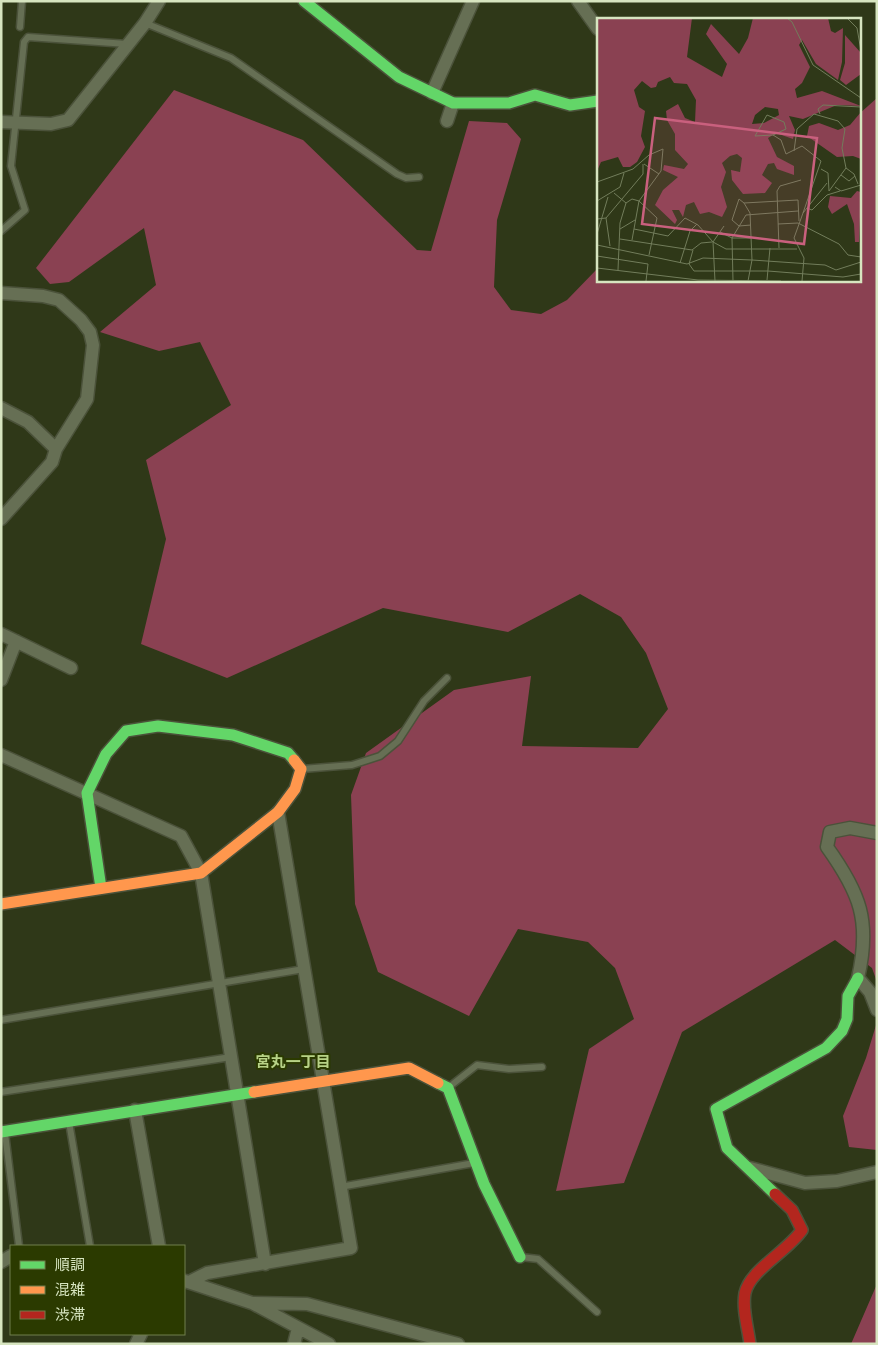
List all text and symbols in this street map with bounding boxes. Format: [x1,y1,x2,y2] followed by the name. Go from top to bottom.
[597,18,860,281] inset map
[255,1053,331,1071] district label: 宮丸一丁目
[10,1245,185,1335] legend
[55,1256,85,1274] text: 順調
[55,1281,85,1299] text: 混雑
[55,1306,85,1324] text: 渋滞

